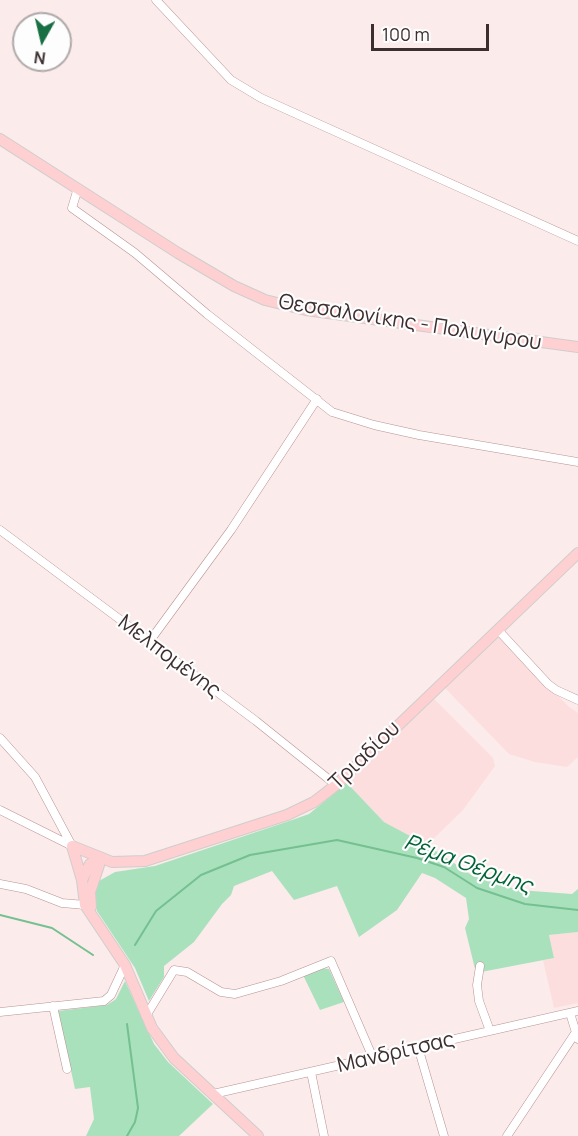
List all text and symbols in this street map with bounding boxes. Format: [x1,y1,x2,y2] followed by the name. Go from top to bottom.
[12,12,72,72] north arrow
[374,12,492,50] scale bar
[382,22,430,46] text: 100 m
[33,46,47,70] text: N
[277,290,543,356] street label: Θεσσαλονίκης - Πολυγύρου
[113,610,225,704] street label: Μελπομένης
[324,716,406,796] street label: Τριαδίου
[400,830,536,900] water label: Ρέμα Θέρμης
[335,1027,457,1079] street label: Μανδρίτσας

